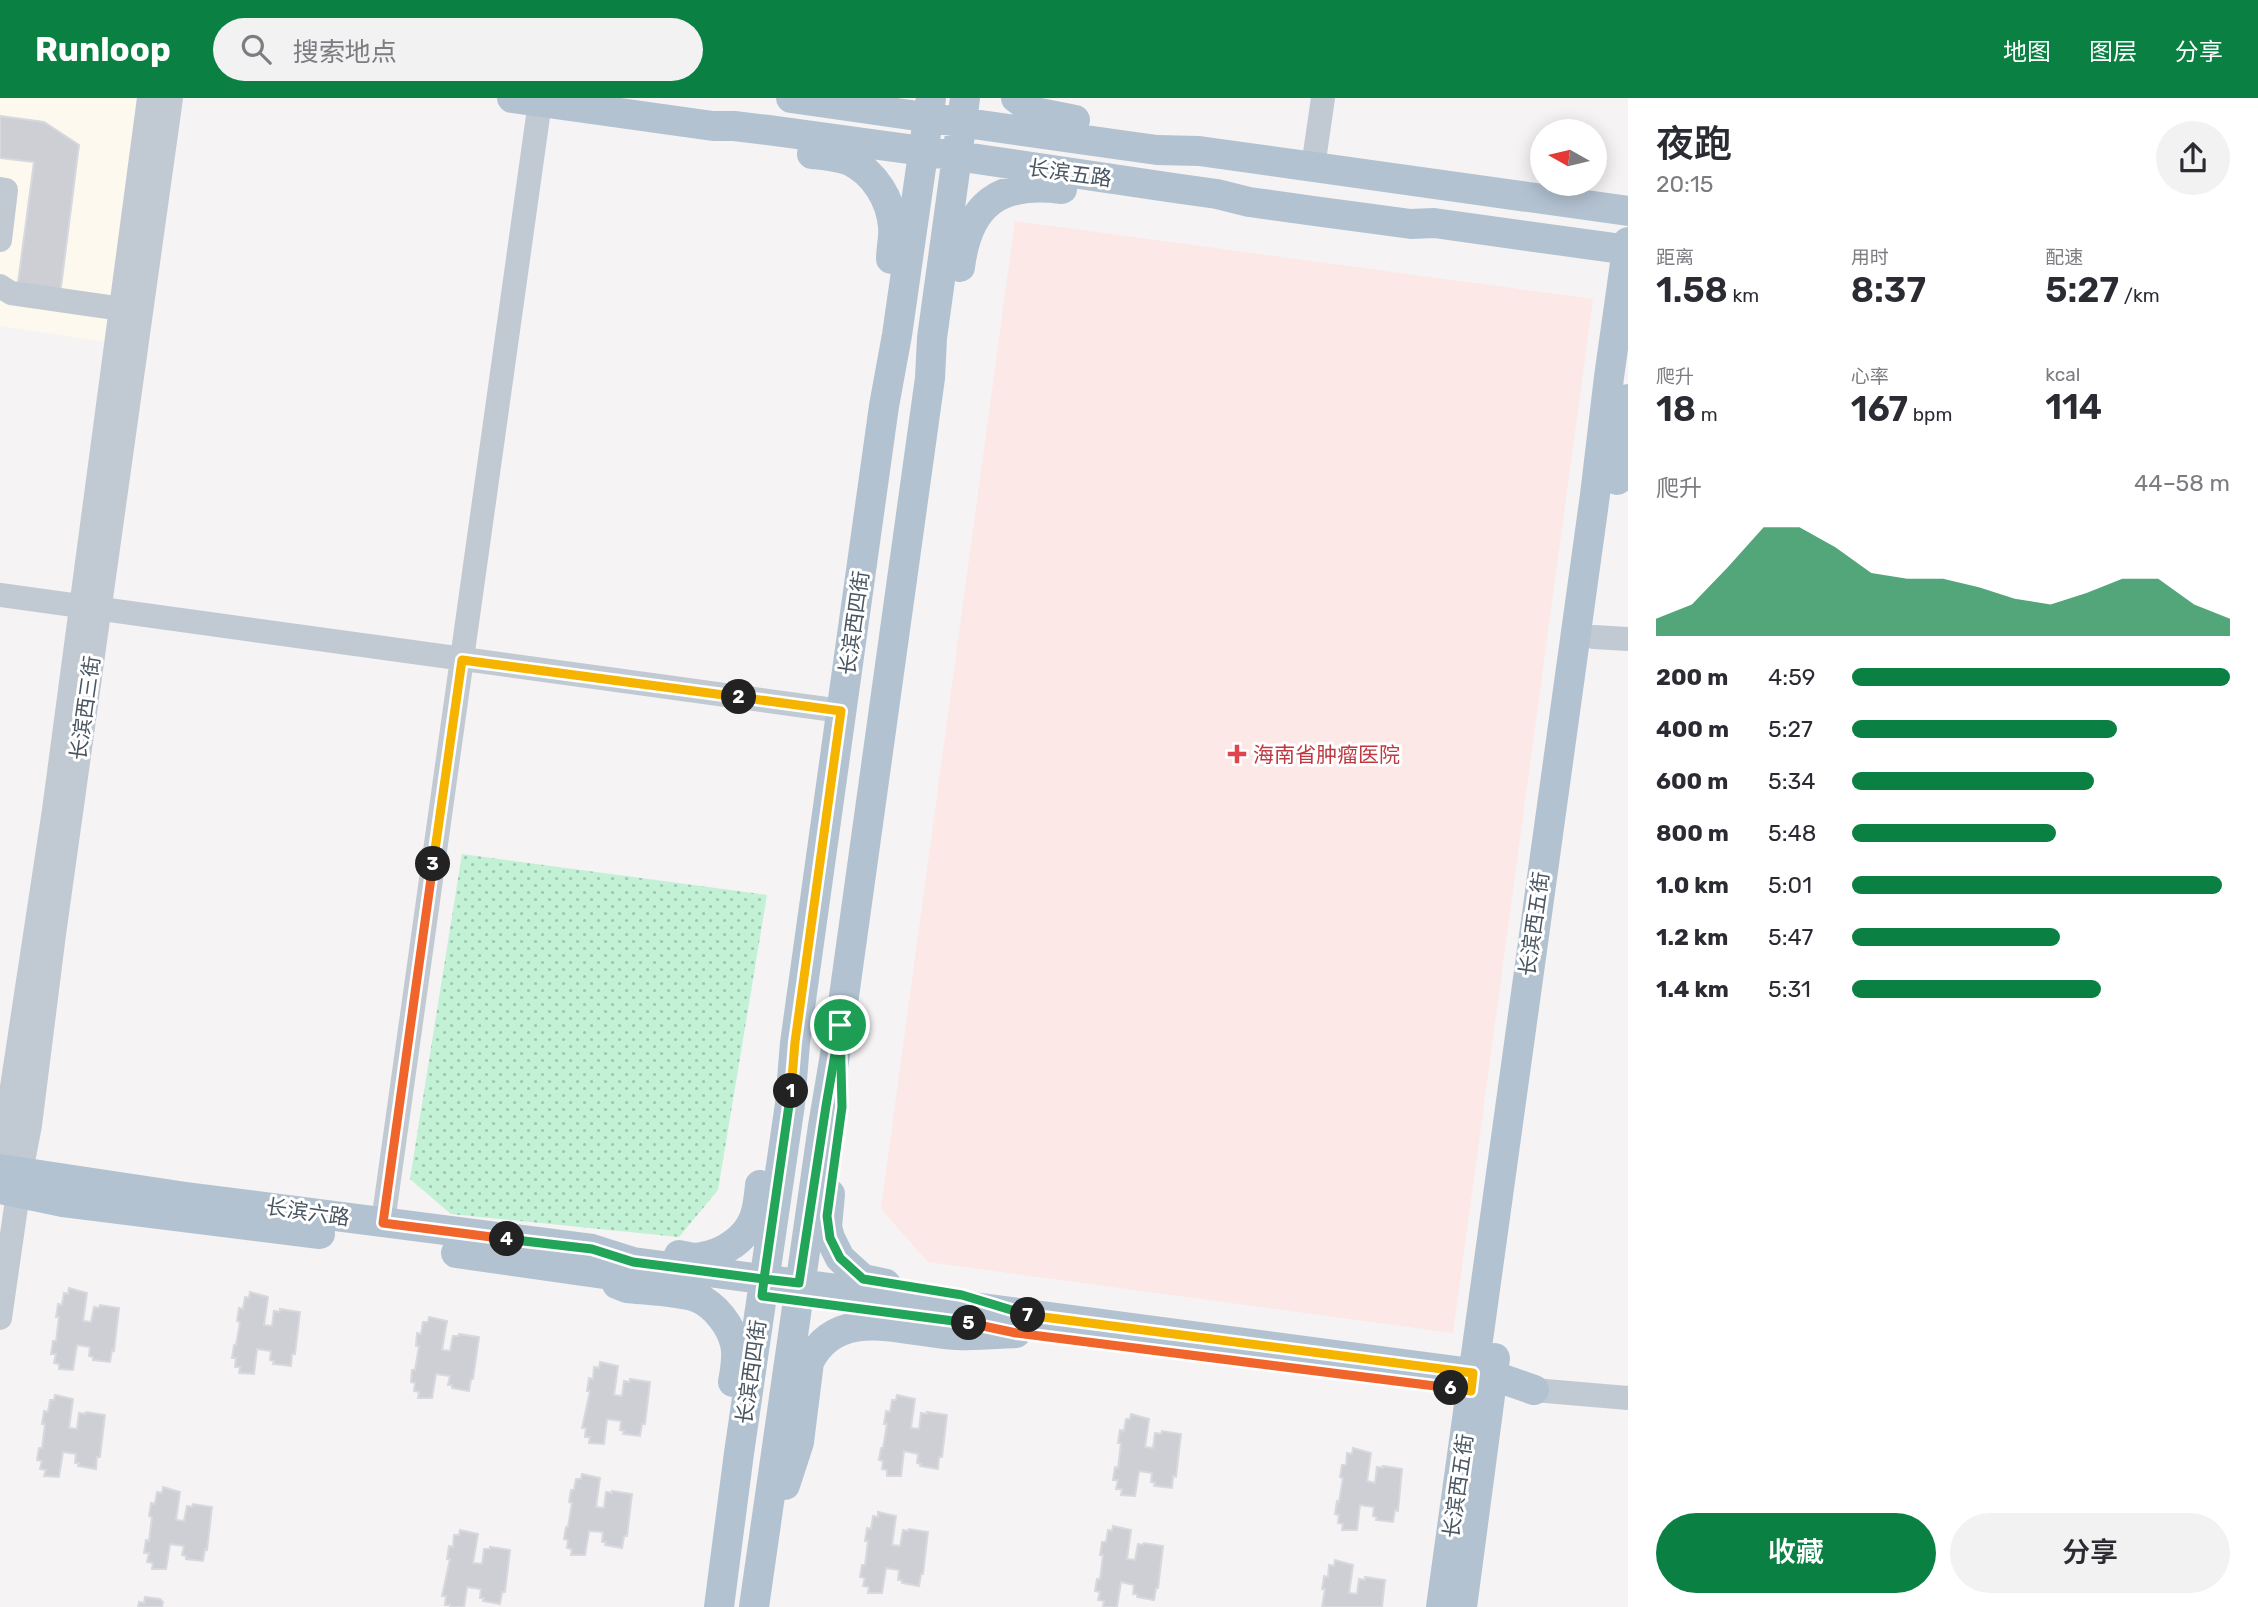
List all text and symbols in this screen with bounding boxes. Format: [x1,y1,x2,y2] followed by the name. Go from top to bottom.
[213,18,703,81] search box
[35,30,171,69] text: Runloop
[237,30,275,68] icon: search
[293,37,397,68] text: 搜索地点
[2003,38,2051,66] text: 地图
[2089,38,2137,66] text: 图层
[2175,38,2223,66] text: 分享
[1530,119,1606,196] north arrow
[1530,119,1607,196] map controls
[1656,121,1732,167] text: 夜跑
[2156,121,2230,195] button: share
[1027,155,1113,191] street label: 长滨五路
[1656,170,1714,198] text: 20:15
[1656,246,1694,269] text: 距离
[1851,246,1889,269] text: 用时
[2045,246,2083,269] text: 配速
[1656,269,1728,311] text: 1.58
[1851,269,1926,311] text: 8:37
[2045,269,2119,311] text: 5:27
[1728,284,1759,307] text: km
[2119,284,2160,307] text: /km
[2045,363,2080,386] text: kcal
[1656,365,1694,388] text: 爬升
[1851,365,1889,388] text: 心率
[2045,386,2102,428] text: 114
[1656,388,1696,430] text: 18
[1851,388,1908,430] text: 167
[1696,403,1718,426] text: m
[1908,403,1952,426] text: bpm
[2134,469,2230,497] text: 44–58 m
[1656,474,1702,502] text: 爬升
[834,569,874,677] street label: 长滨西四街
[65,654,105,762] street label: 长滨西三街
[1656,663,1728,691] text: 200 m
[1768,663,1815,691] text: 4:59
[722,680,756,714] pin: 2
[732,685,745,708] text: 2
[1656,715,1729,743] text: 400 m
[1768,715,1813,743] text: 5:27
[1253,742,1400,767] place label: 海南省肿瘤医院
[1227,744,1247,764] marker: 海南省肿瘤医院
[1656,767,1728,795] text: 600 m
[1768,767,1816,795] text: 5:34
[1656,819,1729,847] text: 800 m
[1768,819,1816,847] text: 5:48
[416,846,450,882] pin: 3
[426,852,439,875] text: 3
[1514,870,1554,978] street label: 长滨西五街
[1656,871,1729,899] text: 1.0 km
[1768,871,1812,899] text: 5:01
[1656,923,1728,951] text: 1.2 km
[1768,923,1813,951] text: 5:47
[1656,975,1729,1003] text: 1.4 km
[1768,975,1811,1003] text: 5:31
[810,995,870,1055] pin
[821,1006,859,1044] icon: arrive
[774,1074,808,1108] pin: 1
[786,1079,795,1102] text: 1
[265,1194,351,1230] street label: 长滨六路
[490,1222,524,1256] pin: 4
[500,1227,513,1250] text: 4
[1010,1298,1046,1332] pin: 7
[1022,1303,1033,1326] text: 7
[951,1306,986,1340] pin: 5
[962,1311,975,1334] text: 5
[731,1318,771,1426] street label: 长滨西四街
[1434,1370,1468,1406] pin: 6
[1444,1376,1457,1399] text: 6
[1438,1432,1478,1540] street label: 长滨西五街
[1656,1513,1936,1593] button: 收藏
[1950,1513,2230,1593] button: 分享

